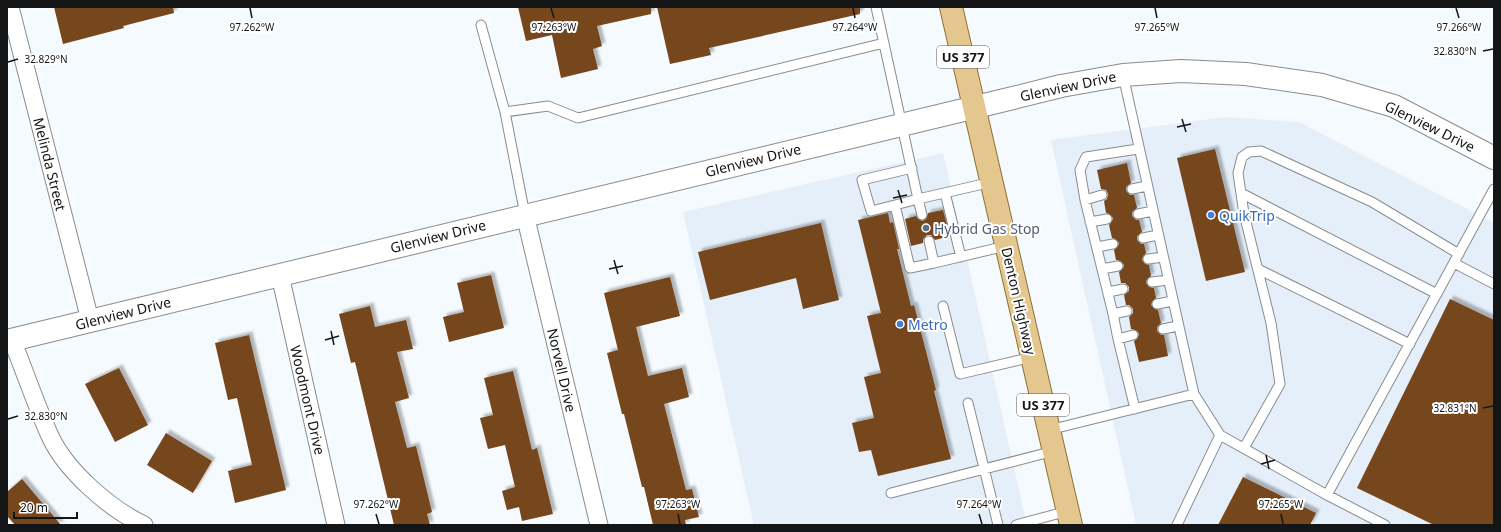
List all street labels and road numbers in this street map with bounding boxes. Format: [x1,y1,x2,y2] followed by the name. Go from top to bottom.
[937,46,989,68] road number: US 377
[1018,67,1118,105] street label: Glenview Drive
[1382,96,1478,156] street label: Glenview Drive
[29,115,71,213] street label: Melinda Street
[703,139,803,181] street label: Glenview Drive
[388,215,488,257] street label: Glenview Drive
[997,245,1041,357] street label: Denton Highway
[73,292,173,334] street label: Glenview Drive
[543,326,581,414] street label: Norvell Drive
[286,343,330,457] street label: Woodmont Drive
[1017,394,1069,416] road number: US 377

